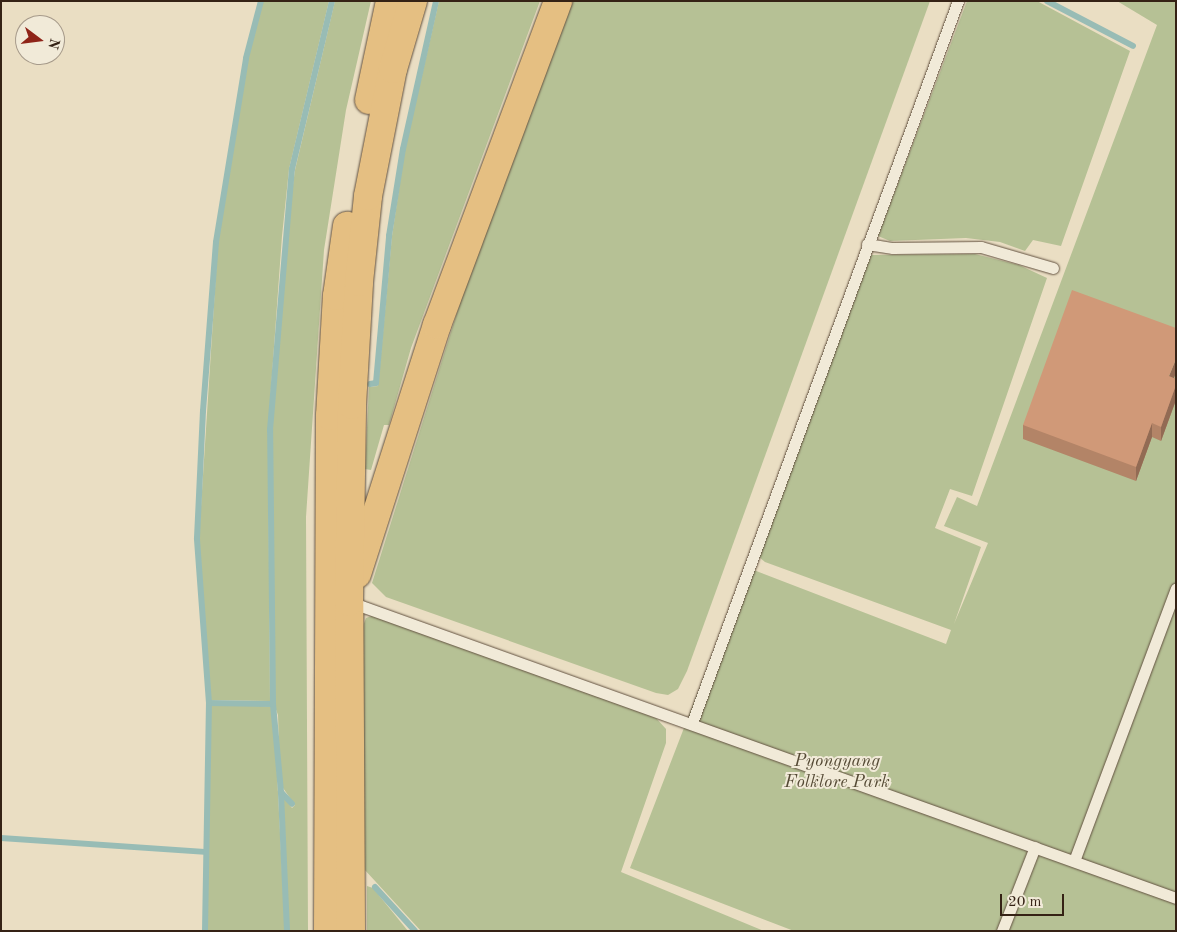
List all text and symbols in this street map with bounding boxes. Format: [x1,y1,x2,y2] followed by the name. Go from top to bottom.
[15,15,65,65] north arrow
[45,37,62,51] text: N
[784,751,890,794] park label: Pyongyang Folklore Park
[1002,884,1066,916] scale bar
[1008,895,1042,910] text: 20 m

